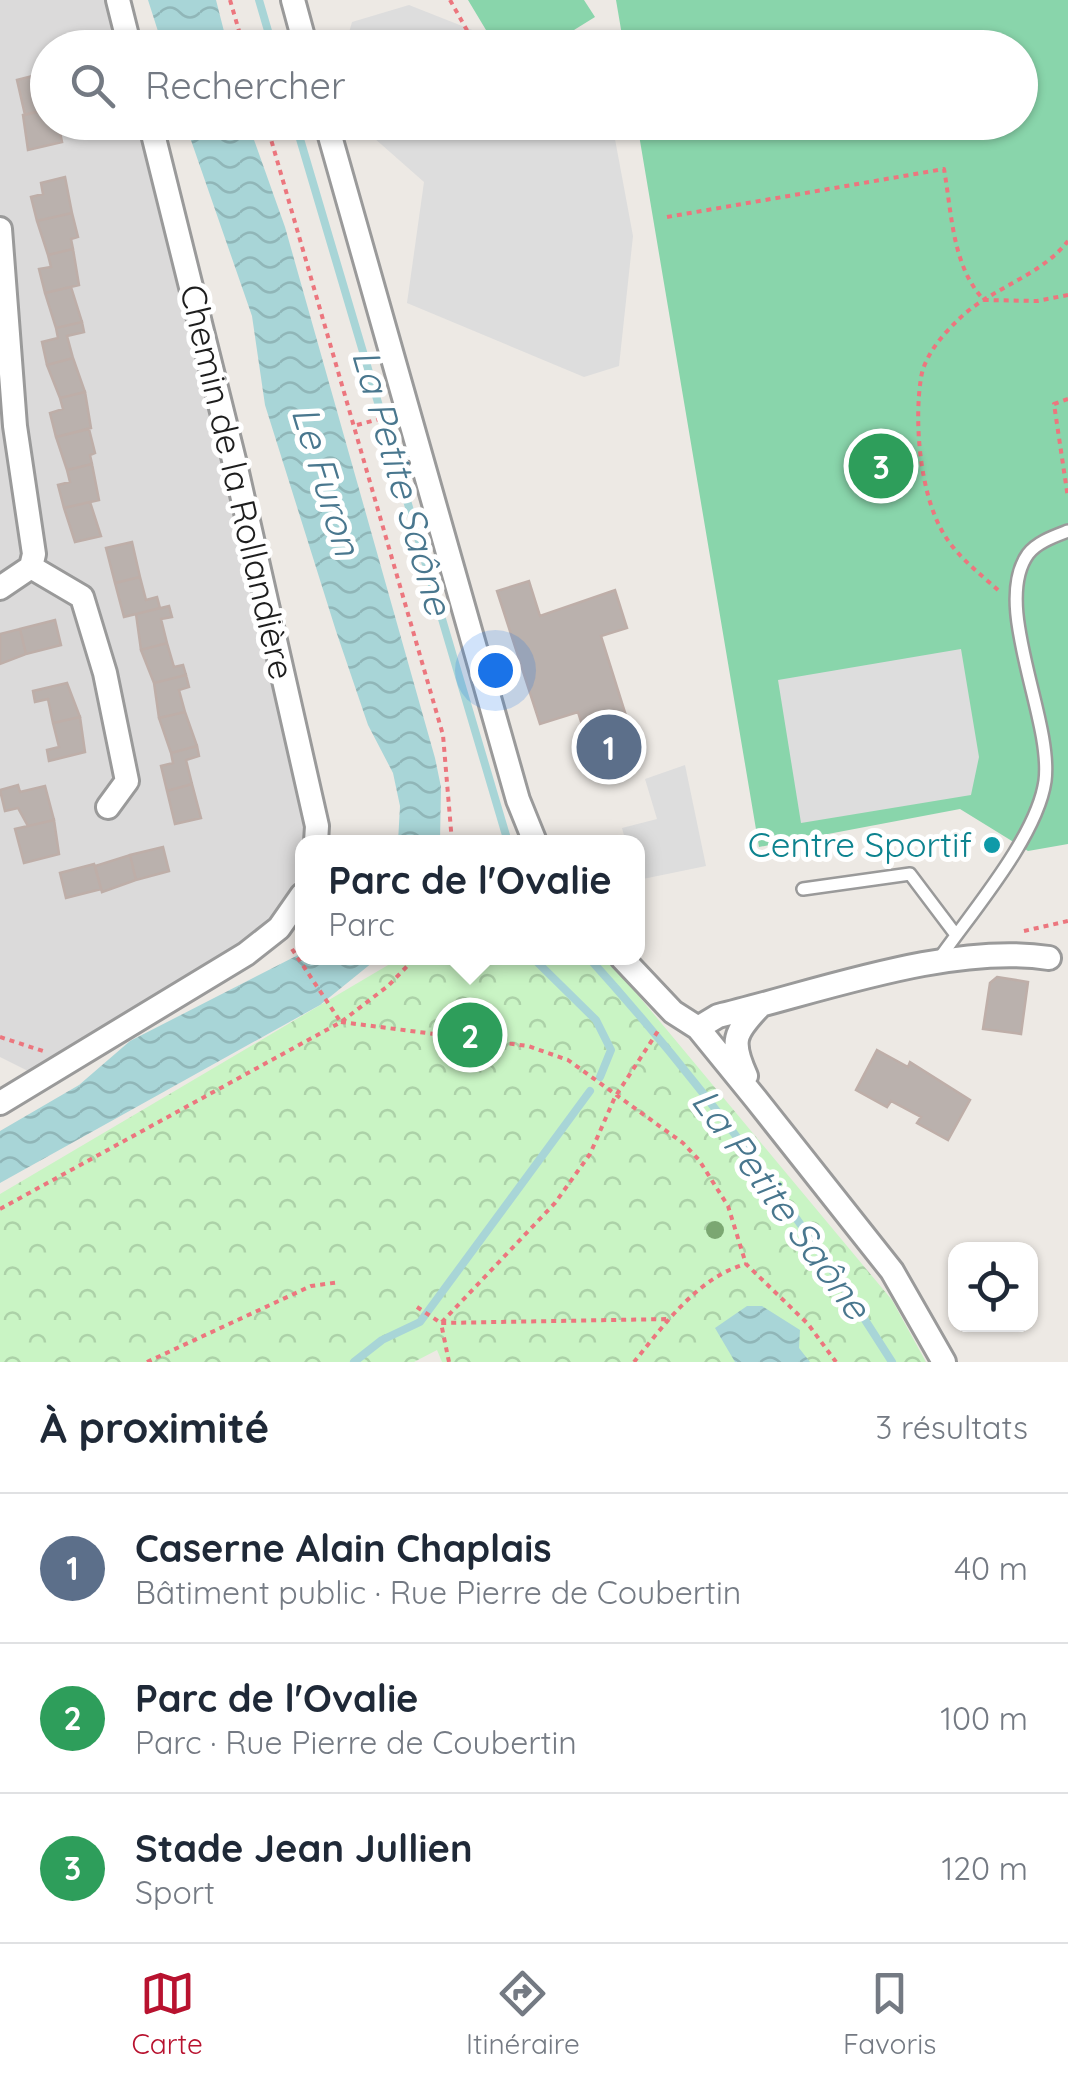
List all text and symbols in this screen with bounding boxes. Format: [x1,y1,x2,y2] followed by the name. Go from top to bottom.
[30,30,1038,140] search box
[65,58,120,113] icon: search
[145,61,346,109] text: Rechercher
[171,280,305,684] street label: Chemin de la Rollandière
[342,344,464,621] water label: La Petite Saône
[282,400,373,562] water label: Le Furon
[848,428,914,504] pin: 3
[470,645,521,696] your location
[576,710,642,784] pin: 1
[748,822,972,866] place label: Centre Sportif
[981,834,1003,856] marker: Centre Sportif
[295,835,645,965] popup
[328,856,612,904] text: Parc de l'Ovalie
[328,904,395,944] text: Parc
[438,998,502,1072] pin: 2
[682,1079,883,1329] water label: La Petite Saône
[948,1242,1038,1332] map controls
[948,1242,1038,1332] button: locate
[40,1401,269,1454] text: À proximité
[876,1407,1028,1447] text: 3 résultats
[135,1524,552,1572] text: Caserne Alain Chaplais
[66,1548,79,1588] text: 1
[954,1548,1028,1588] text: 40 m
[135,1572,741,1612] text: Bâtiment public · Rue Pierre de Coubertin
[135,1674,419,1722] text: Parc de l'Ovalie
[63,1698,82,1738] text: 2
[940,1698,1028,1738] text: 100 m
[135,1722,577,1762] text: Parc · Rue Pierre de Coubertin
[135,1824,473,1872] text: Stade Jean Jullien
[64,1848,81,1888] text: 3
[941,1848,1028,1888] text: 120 m
[135,1872,215,1912] text: Sport
[132,1966,203,2061] tab: Carte
[466,1966,580,2061] tab: Itinéraire
[843,1966,936,2061] tab: Favoris

